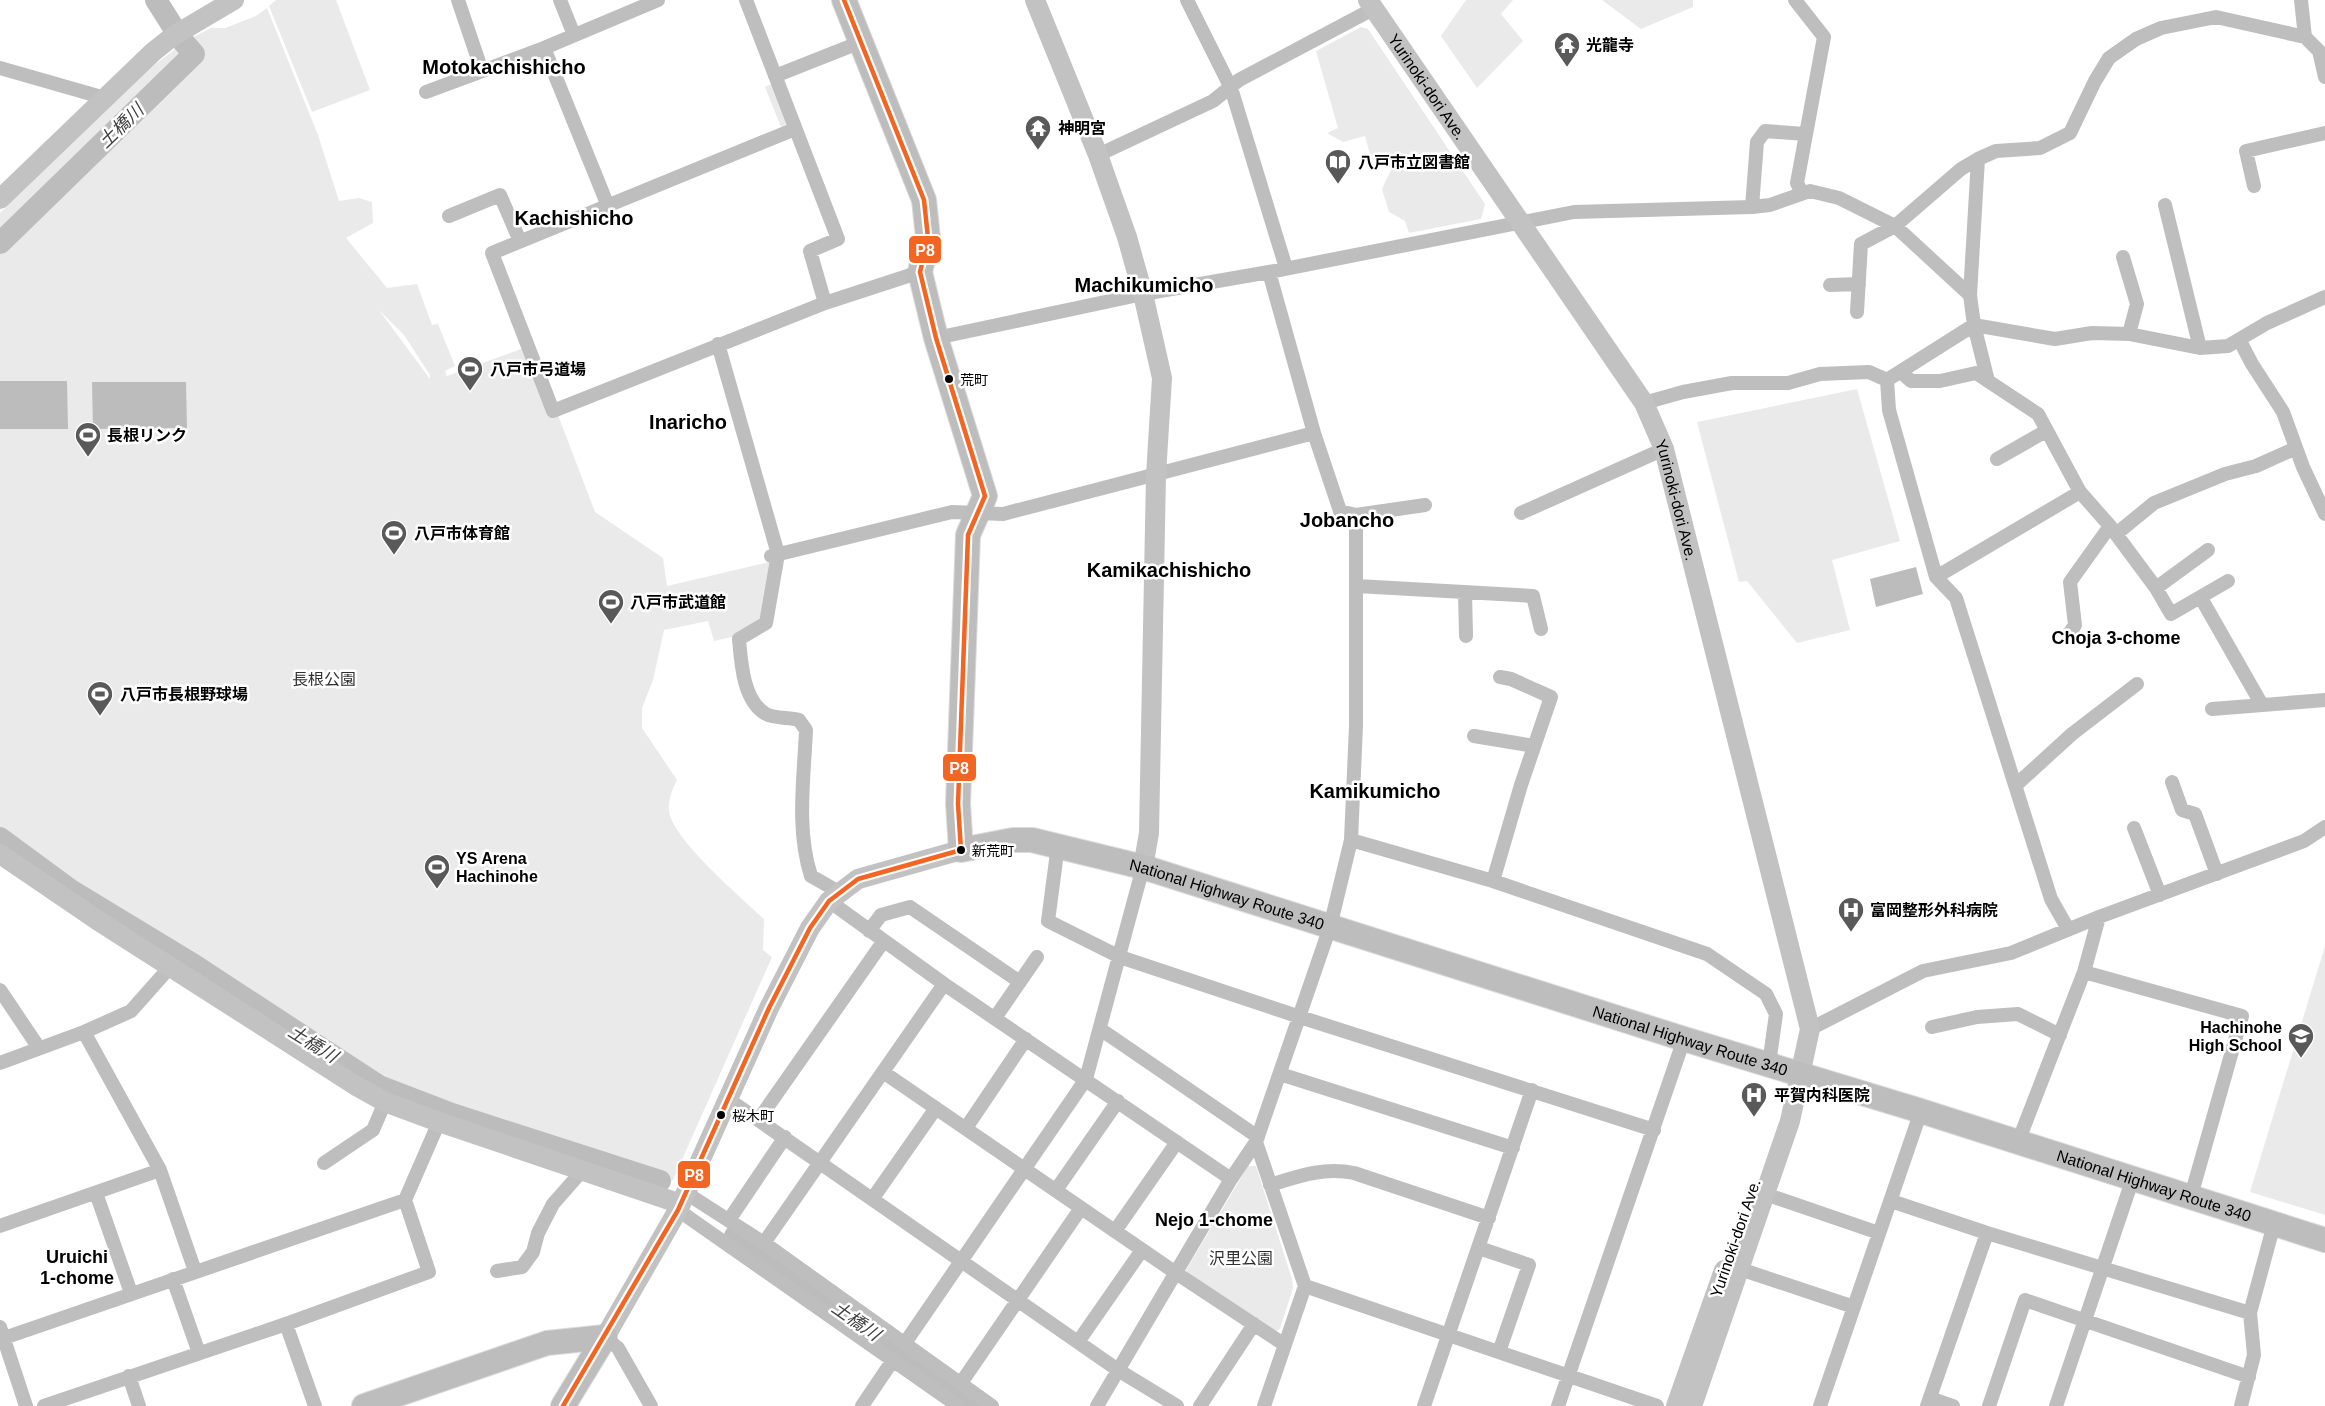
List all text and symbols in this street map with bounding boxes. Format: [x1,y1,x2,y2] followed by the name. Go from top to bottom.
[1552,30,1582,68] temple icon: 光龍寺
[1385,31,1469,143] street label: Yurinoki-dori Ave.
[1586,37,1634,54] place label: 光龍寺
[422,56,586,78] district label: Motokachishicho
[95,99,149,152] water label: 土橋川
[1023,113,1053,151] temple icon: 神明宮
[1058,119,1106,137] place label: 神明宮
[1323,147,1353,185] library icon: 八戸市立図書館
[1358,154,1470,171] place label: 八戸市立図書館
[515,207,633,229] district label: Kachishicho
[908,235,942,264] line badge: P8
[915,242,935,259] text: P8
[1075,274,1213,296] district label: Machikumicho
[455,354,485,392] sports icon: 八戸市弓道場
[490,361,586,378] place label: 八戸市弓道場
[960,372,988,388] place label: 荒町
[943,373,955,385] marker: 荒町
[649,411,727,433] district label: Inaricho
[73,420,103,458] sports icon: 長根リンク
[107,427,187,444] place label: 長根リンク
[1652,437,1700,562] street label: Yurinoki-dori Ave.
[1300,509,1394,531] district label: Jobancho
[379,518,409,556] sports icon: 八戸市体育館
[414,525,510,542] place label: 八戸市体育館
[1087,559,1251,581] district label: Kamikachishicho
[596,587,626,625] sports icon: 八戸市武道館
[630,594,726,611] place label: 八戸市武道館
[2051,628,2181,648] district label: Choja 3-chome
[292,671,356,688] park label: 長根公園
[85,679,115,717] sports icon: 八戸市長根野球場
[120,686,248,703] place label: 八戸市長根野球場
[942,753,977,782] line badge: P8
[949,760,969,777] text: P8
[1309,780,1441,802] district label: Kamikumicho
[972,843,1014,859] place label: 新荒町
[955,844,967,856] marker: 新荒町
[456,850,538,885] place label: YS Arena Hachinohe
[422,852,452,890] sports icon: YS Arena Hachinohe
[1128,856,1326,933] street label: National Highway Route 340
[1836,895,1866,933] hospital icon: 富岡整形外科病院
[1870,902,1998,919] place label: 富岡整形外科病院
[1591,1003,1790,1079] street label: National Highway Route 340
[2189,1019,2282,1054] place label: Hachinohe High School
[285,1021,343,1068] water label: 土橋川
[2286,1021,2316,1059] school or university icon: Hachinohe High School
[1739,1080,1769,1118] hospital icon: 平賀内科医院
[1774,1087,1870,1104] place label: 平賀内科医院
[732,1108,774,1124] place label: 桜木町
[715,1109,727,1121] marker: 桜木町
[2055,1147,2253,1225] street label: National Highway Route 340
[677,1160,711,1189] line badge: P8
[684,1167,704,1184] text: P8
[1707,1177,1764,1300] street label: Yurinoki-dori Ave.
[1155,1210,1273,1230] district label: Nejo 1-chome
[40,1247,114,1288] district label: Uruichi 1-chome
[1209,1250,1273,1267] park label: 沢里公園
[828,1297,885,1346] water label: 土橋川

